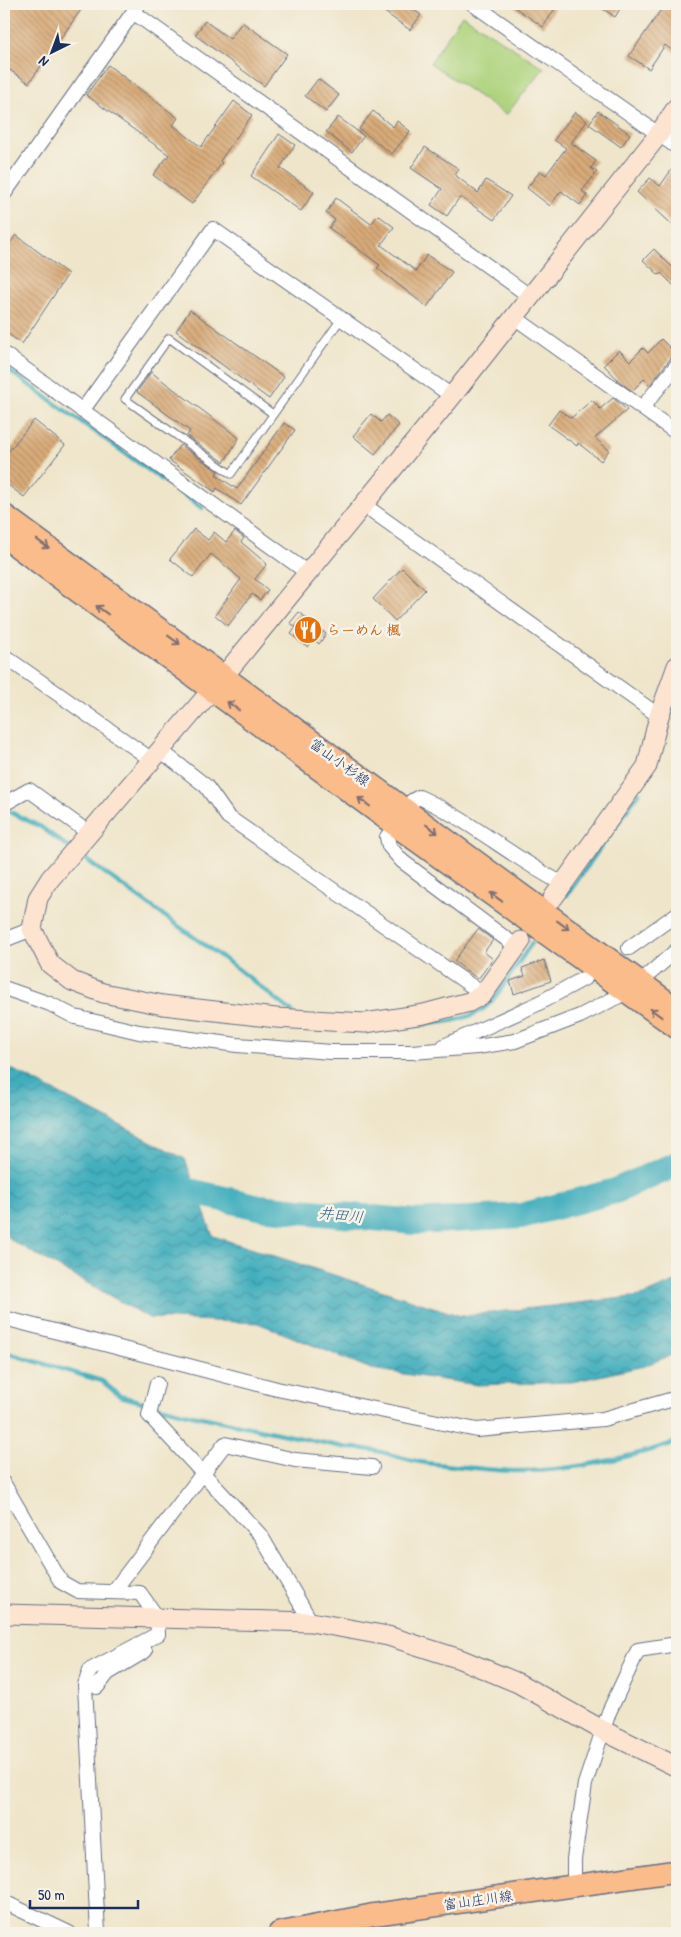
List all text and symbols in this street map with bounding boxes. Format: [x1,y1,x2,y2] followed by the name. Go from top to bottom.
[28,28,78,78] north arrow
[33,52,52,72] text: N
[36,539,50,549] one-way arrow
[95,605,109,615] one-way arrow
[293,615,323,645] restaurant icon: らーめん 楓
[327,620,401,639] place label: らーめん 楓
[167,635,180,646] one-way arrow
[226,701,240,711] one-way arrow
[306,733,374,790] street label: 富山小杉線
[357,797,371,807] one-way arrow
[425,824,438,835] one-way arrow
[489,892,503,903] one-way arrow
[556,920,570,930] one-way arrow
[649,1008,663,1018] one-way arrow
[318,1202,365,1227] water label: 井田川
[30,1877,138,1909] scale bar
[38,1884,65,1905] text: 50 m
[442,1885,514,1914] street label: 富山庄川線

